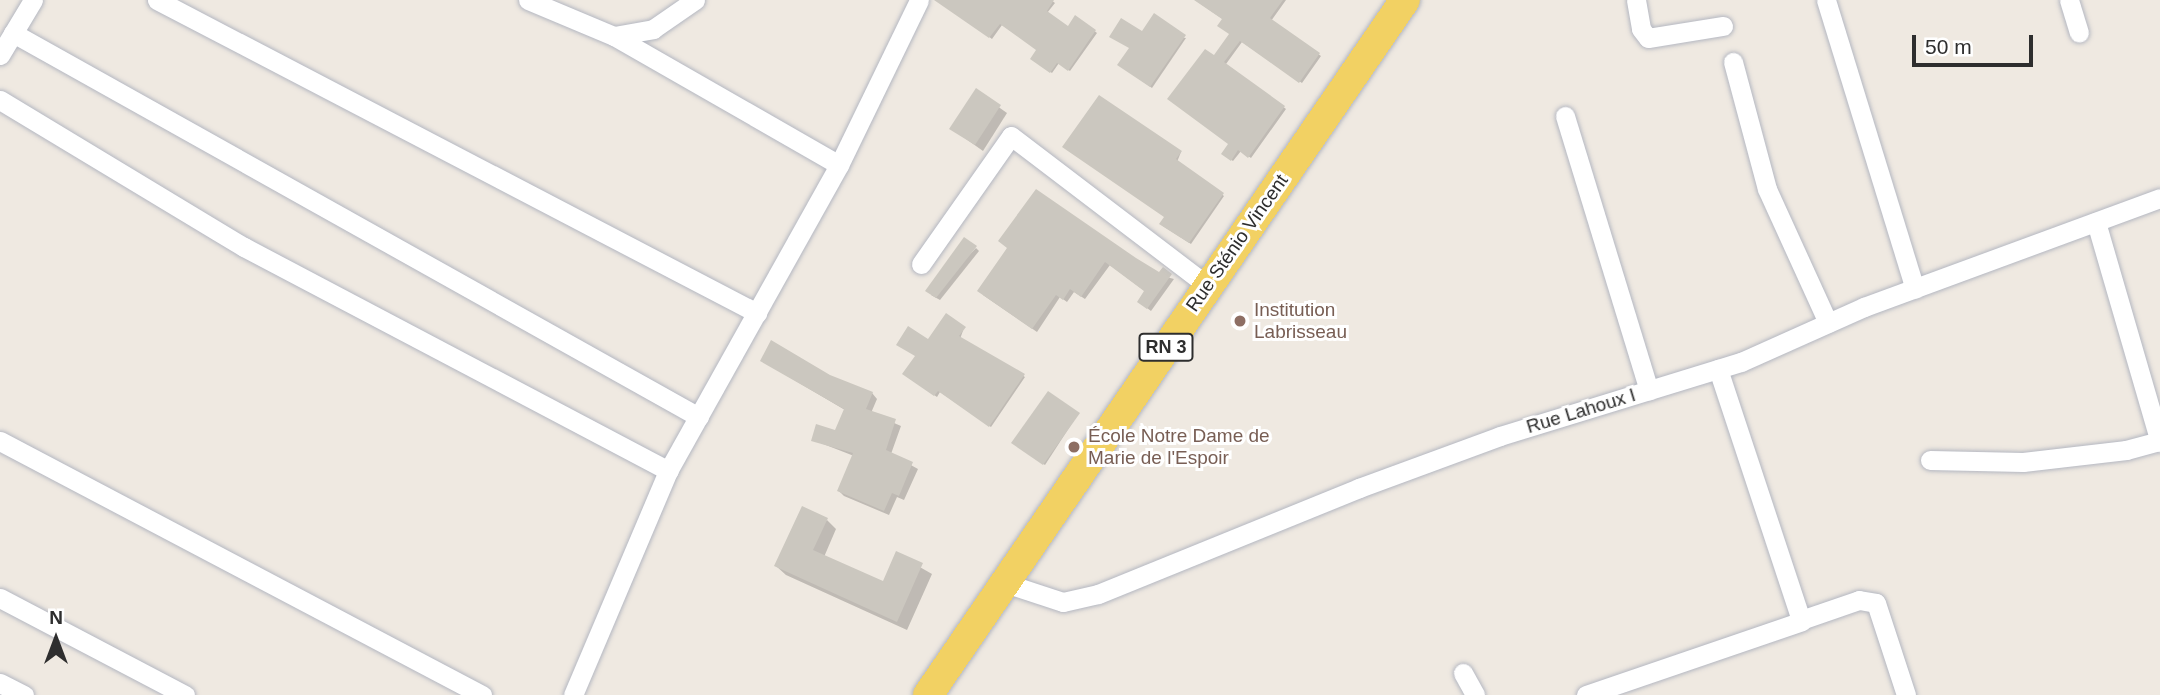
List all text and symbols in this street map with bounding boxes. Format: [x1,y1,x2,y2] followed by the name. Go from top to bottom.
[1915,21,2036,65] scale bar
[1925,35,1972,58] text: 50 m
[1181,170,1293,316] street label: Rue Sténio Vincent
[1254,299,1347,343] place label: Institution Labrisseau
[1232,313,1248,329] marker: Institution Labrisseau
[1138,332,1194,362] road number: RN 3
[1524,384,1638,438] street label: Rue Lahoux I
[1088,425,1270,469] place label: École Notre Dame de Marie de l'Espoir
[1066,439,1082,455] marker: École Notre Dame de Marie de l'Espoir
[21,604,91,674] north arrow
[49,607,63,628] text: N

